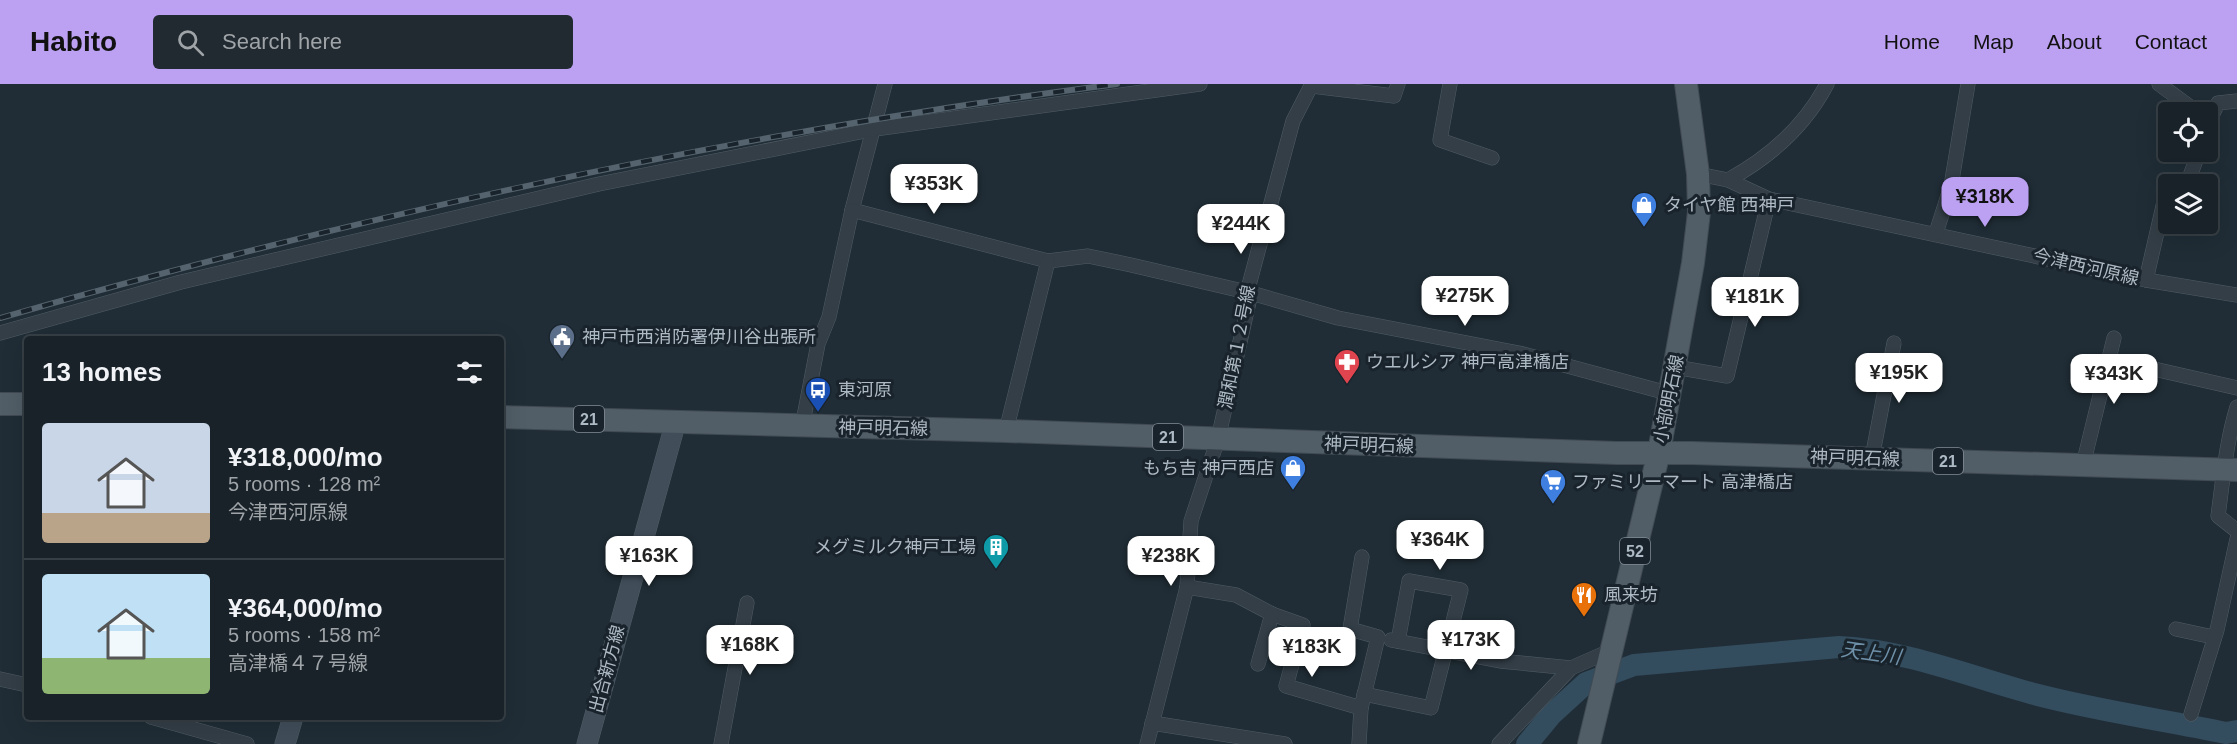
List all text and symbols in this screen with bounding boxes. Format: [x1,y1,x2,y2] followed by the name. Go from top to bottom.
[153,15,573,69] search box
[30,26,117,57] text: Habito
[174,26,207,59] icon: search
[222,29,342,54] text: Search here
[1884,30,1940,53] text: Home
[1973,30,2014,53] text: Map
[2047,30,2102,53] text: About
[2135,30,2207,53] text: Contact
[2158,102,2218,234] map controls
[2158,102,2218,162] button: locate
[892,164,976,215] pin: ¥353K
[905,172,963,194] text: ¥353K
[2158,174,2218,234] button: layers
[1943,177,2027,228] pin: ¥318K
[1956,185,2014,207] text: ¥318K
[1629,190,1659,228] shop icon: タイヤ館 西神戸
[1664,195,1794,215] place label: タイヤ館 西神戸
[1199,204,1283,255] pin: ¥244K
[1212,212,1270,234] text: ¥244K
[2031,245,2141,289] street label: 今津西河原線
[1423,276,1507,327] pin: ¥275K
[1713,277,1797,328] pin: ¥181K
[1215,283,1259,411] street label: 潤和第１２号線
[1436,284,1494,306] text: ¥275K
[1726,285,1784,307] text: ¥181K
[547,322,577,360] public building icon: 神戸市西消防署伊川谷出張所
[582,327,816,347] place label: 神戸市西消防署伊川谷出張所
[1332,347,1362,385] pharmacy icon: ウエルシア 神戸高津橋店
[1366,352,1569,372] place label: ウエルシア 神戸高津橋店
[1651,353,1687,445] street label: 小部明石線
[1857,353,1941,404] pin: ¥195K
[2072,354,2156,405] pin: ¥343K
[453,356,486,389] icon: filters
[42,357,162,387] text: 13 homes
[1870,361,1928,383] text: ¥195K
[2085,362,2143,384] text: ¥343K
[803,375,833,413] bus stop icon: 東河原
[838,380,892,400] place label: 東河原
[574,406,604,432] road number: 21
[838,417,928,439] street label: 神戸明石線
[1153,424,1183,450] road number: 21
[1324,433,1414,457] street label: 神戸明石線
[228,442,383,472] text: ¥318,000/mo
[1810,446,1900,470] street label: 神戸明石線
[90,447,162,519] icon: home
[1933,448,1963,474] road number: 21
[1278,453,1308,491] shop icon: もち吉 神戸西店
[1143,458,1274,478] place label: もち吉 神戸西店
[1538,467,1568,505] supermarket icon: ファミリーマート 高津橋店
[1572,472,1793,492] place label: ファミリーマート 高津橋店
[228,473,380,495] text: 5 rooms · 128 m²
[228,501,348,523] text: 今津西河原線
[1398,520,1482,571] pin: ¥364K
[1411,528,1469,550] text: ¥364K
[981,532,1011,570] building icon: メグミルク神戸工場
[607,536,691,587] pin: ¥163K
[1129,536,1213,587] pin: ¥238K
[814,537,976,557] place label: メグミルク神戸工場
[1620,538,1650,564] road number: 52
[620,544,678,566] text: ¥163K
[1142,544,1200,566] text: ¥238K
[1569,580,1599,618] restaurant icon: 風来坊
[1604,585,1658,605] place label: 風来坊
[228,593,383,623] text: ¥364,000/mo
[90,598,162,670] icon: home
[1429,620,1513,671] pin: ¥173K
[586,623,628,715] street label: 出合新方線
[228,624,380,646] text: 5 rooms · 158 m²
[708,625,792,676] pin: ¥168K
[1270,627,1354,678] pin: ¥183K
[1442,628,1500,650] text: ¥173K
[721,633,779,655] text: ¥168K
[1283,635,1341,657] text: ¥183K
[1840,638,1904,668] water label: 天上川
[228,652,368,674] text: 高津橋４７号線

